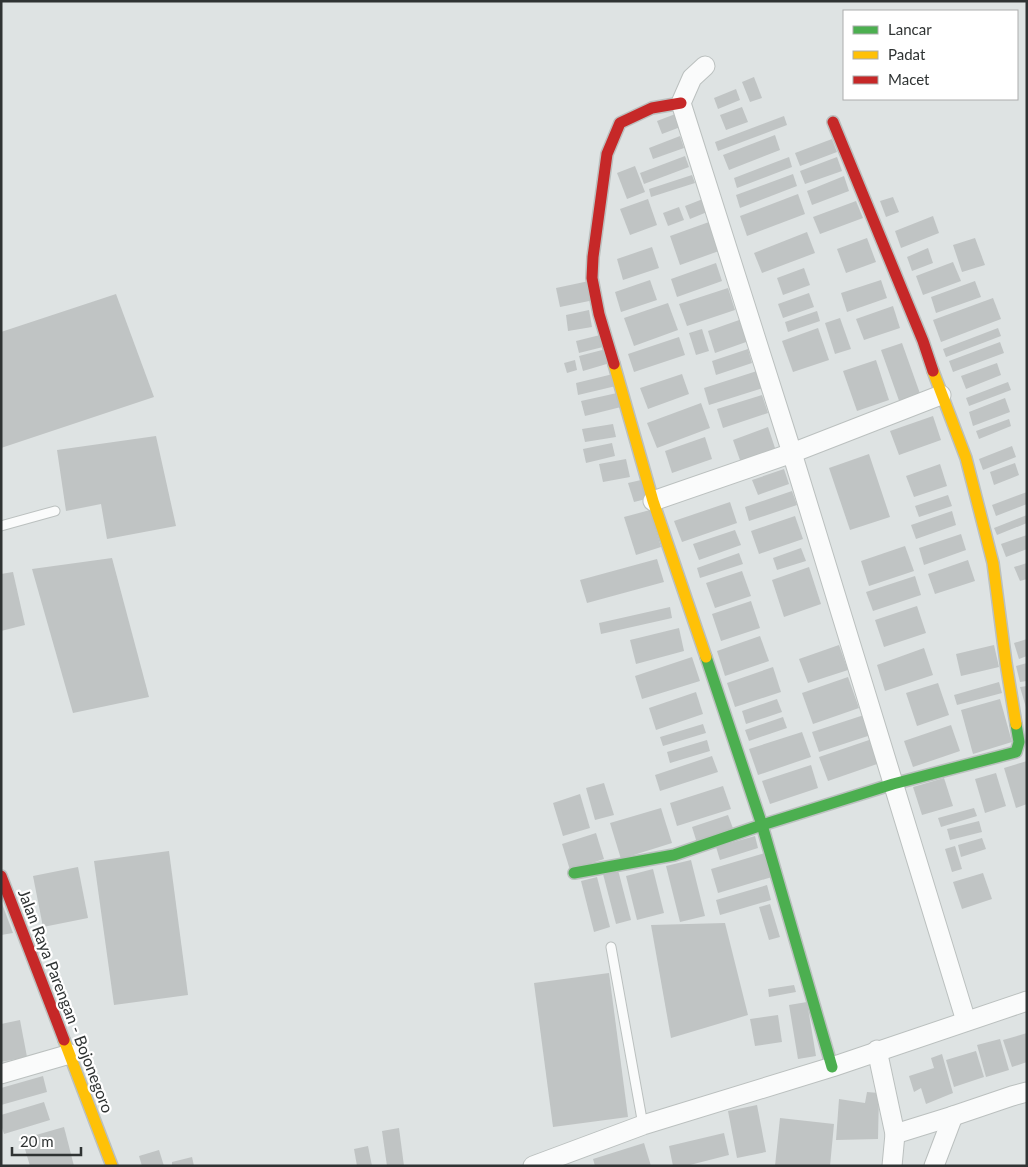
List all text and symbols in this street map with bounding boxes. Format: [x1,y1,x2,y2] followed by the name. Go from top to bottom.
[843,10,1018,100] legend
[888,20,932,38] text: Lancar
[888,45,926,63] text: Padat
[888,70,930,88] text: Macet
[15,886,118,1115] street label: Jalan Raya Parengan - Bojonegoro
[12,1124,81,1156] scale bar
[20,1132,54,1150] text: 20 m

